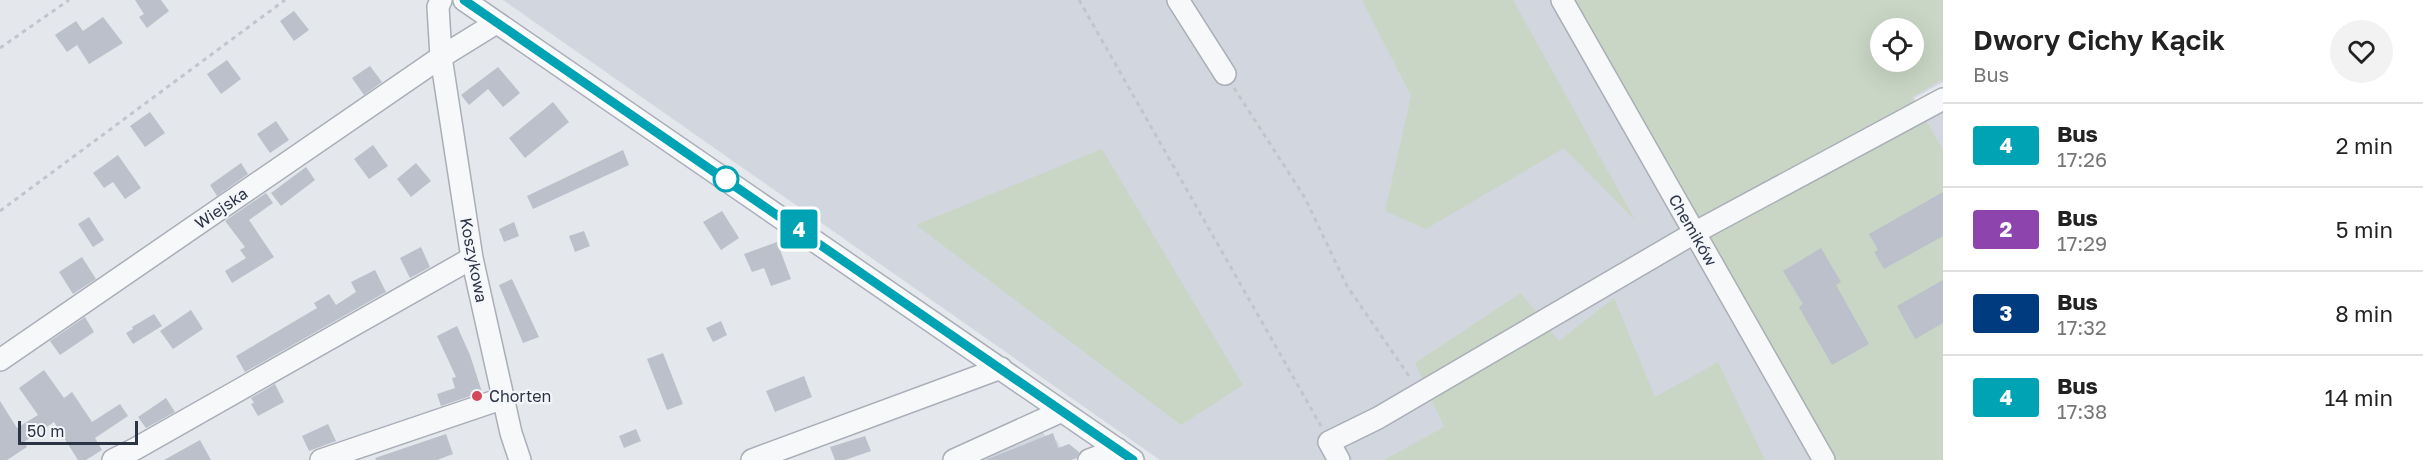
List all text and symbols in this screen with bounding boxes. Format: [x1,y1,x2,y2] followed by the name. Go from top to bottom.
[1870,18,1924,72] map controls
[1870,18,1924,72] button: locate
[2330,20,2393,83] button: heart
[1973,23,2225,56] text: Dwory Cichy Kącik
[1973,62,2009,86] text: Bus
[2057,120,2098,147] text: Bus
[1999,132,2013,158] text: 4
[2336,132,2393,159] text: 2 min
[2057,147,2107,171] text: 17:26
[713,166,739,192] unlabelled marker
[191,183,251,233] street label: Wiejska
[1664,191,1722,269] street label: Chemików
[2057,204,2098,231] text: Bus
[780,210,818,248] line badge: 4
[456,216,492,304] street label: Koszykowa
[792,216,806,242] text: 4
[2000,216,2012,242] text: 2
[2336,216,2393,243] text: 5 min
[2057,231,2107,255] text: 17:29
[2057,288,2098,315] text: Bus
[2000,300,2012,326] text: 3
[2335,300,2393,327] text: 8 min
[2057,315,2107,339] text: 17:32
[2057,372,2098,399] text: Bus
[1999,384,2013,410] text: 4
[2325,384,2393,411] text: 14 min
[489,386,551,406] place label: Chorten
[470,389,484,403] marker: Chorten
[2057,399,2107,423] text: 17:38
[18,418,138,446] scale bar
[27,421,64,441] text: 50 m

